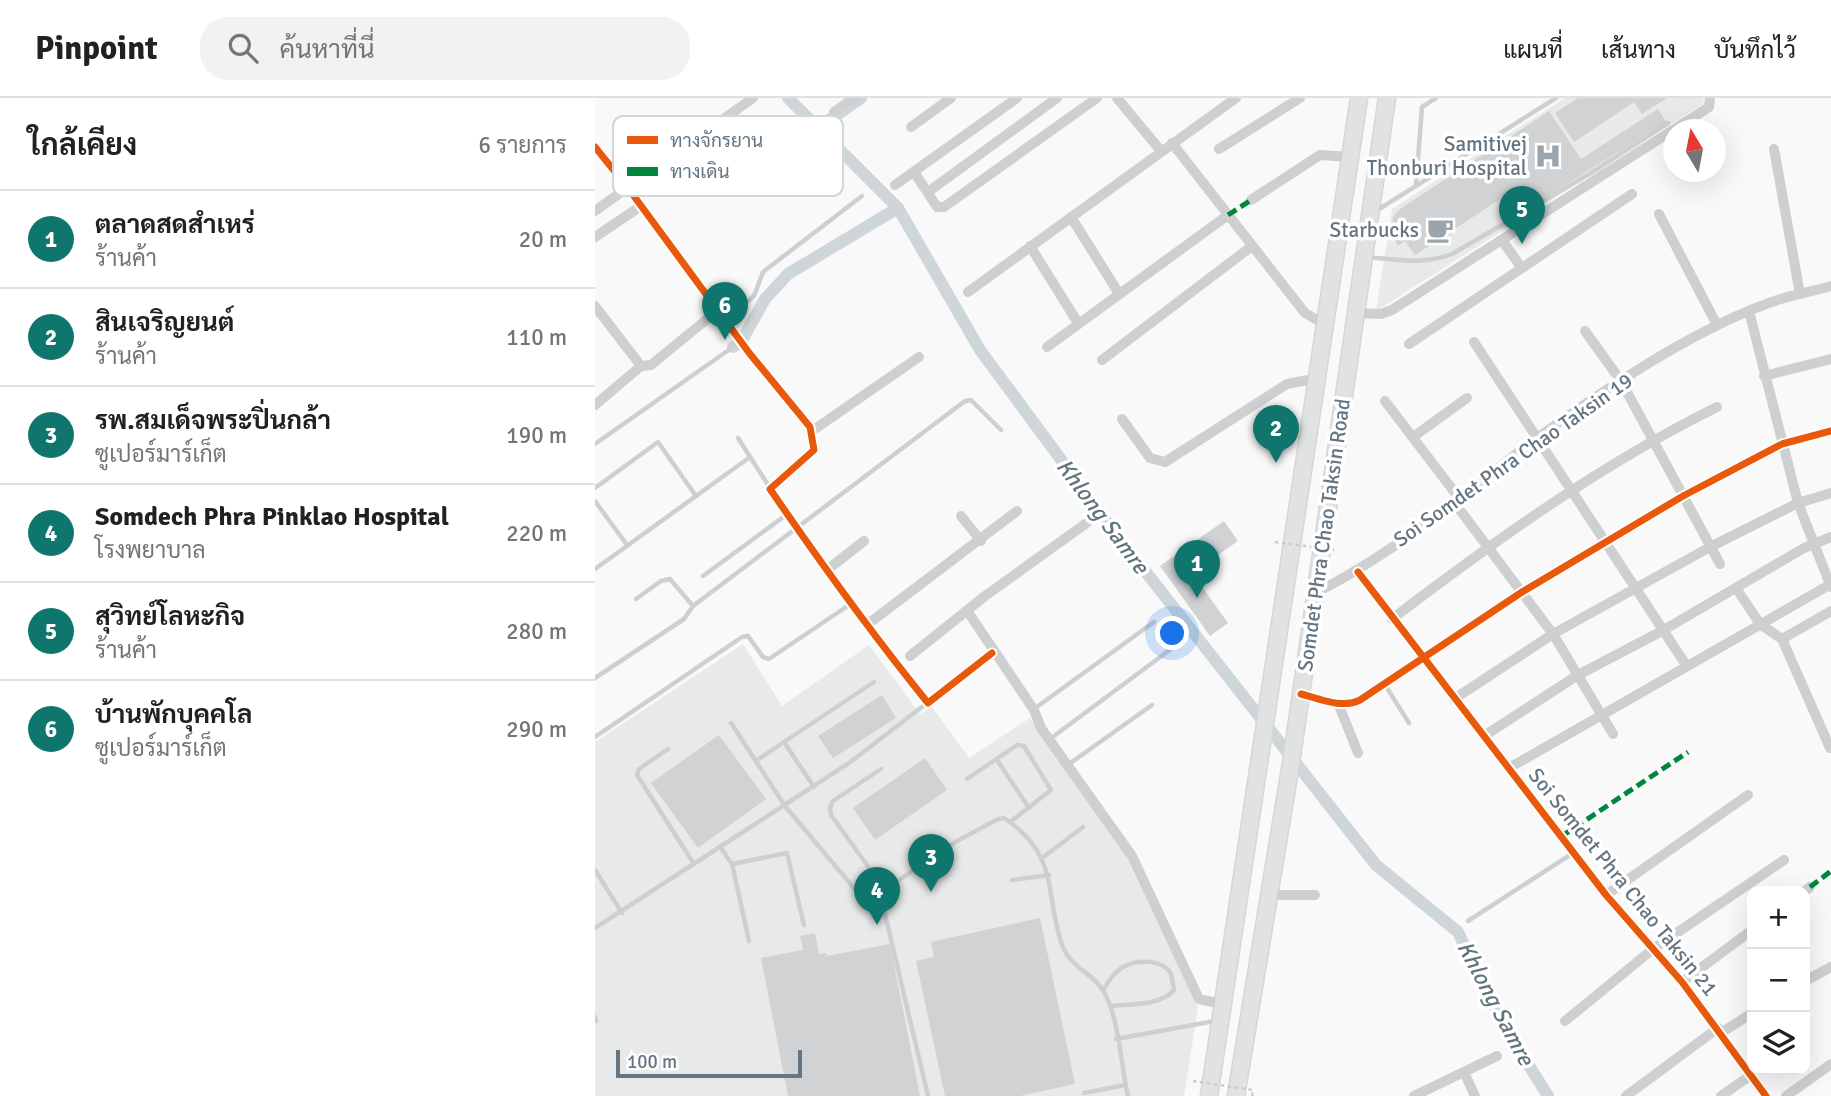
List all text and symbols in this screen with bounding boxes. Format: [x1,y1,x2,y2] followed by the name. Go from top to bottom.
[200,17,690,80] search box
[35,28,158,69] text: Pinpoint
[224,29,262,67] icon: search
[280,34,375,66] text: ค้นหาที่นี่
[1503,35,1563,65] text: แผนที่
[1601,35,1676,65] text: เส้นทาง
[1714,35,1796,65] text: บันทึกไว้
[613,116,843,196] legend
[1663,119,1726,182] north arrow
[28,127,137,164] text: ใกล้เคียง
[670,129,763,153] text: ทางจักรยาน
[479,131,567,160] text: 6 รายการ
[1367,131,1527,181] place label: Samitivej Thonburi Hospital
[1533,141,1563,171] hospital icon: Samitivej Thonburi Hospital
[670,160,730,184] text: ทางเดิน
[1499,186,1545,244] pin: 5
[95,209,255,241] text: ตลาดสดสำเหร่
[1425,215,1455,245] cafe icon: Starbucks
[1329,217,1419,243] place label: Starbucks
[45,225,57,254] text: 1
[519,225,567,254] text: 20 m
[95,244,157,273] text: ร้านค้า
[702,282,748,340] pin: 6
[95,307,234,339] text: สินเจริญยนต์
[45,323,57,352] text: 2
[506,323,567,352] text: 110 m
[95,342,157,371] text: ร้านค้า
[1388,367,1638,553] street label: Soi Somdet Phra Chao Taksin 19
[1292,397,1356,673] street label: Somdet Phra Chao Taksin Road
[95,405,331,437] text: รพ.สมเด็จพระปิ่นกล้า
[1253,405,1299,463] pin: 2
[45,421,57,450] text: 3
[506,421,567,450] text: 190 m
[95,440,227,469] text: ซูเปอร์มาร์เก็ต
[1050,453,1156,581] water label: Khlong Samre
[95,501,449,533] text: Somdech Phra Pinklao Hospital
[45,519,57,548] text: 4
[506,519,567,548] text: 220 m
[95,536,206,565] text: โรงพยาบาล
[1174,540,1220,598] pin: 1
[95,601,245,633] text: สุวิทย์โลหะกิจ
[1155,616,1189,650] your location
[45,617,57,646] text: 5
[506,617,567,646] text: 280 m
[95,636,157,665] text: ร้านค้า
[95,699,252,731] text: บ้านพักบุคคโล
[45,715,57,744] text: 6
[506,715,567,744] text: 290 m
[95,734,227,763] text: ซูเปอร์มาร์เก็ต
[1523,763,1723,1001] street label: Soi Somdet Phra Chao Taksin 21
[908,834,954,892] pin: 3
[854,867,900,925] pin: 4
[1747,886,1810,1075] map controls
[1747,886,1810,949] button: +
[1451,936,1541,1072] water label: Khlong Samre
[1747,949,1810,1012] button: −
[1747,1012,1810,1075] button: layers
[616,1047,801,1079] scale bar
[627,1050,677,1074] text: 100 m

